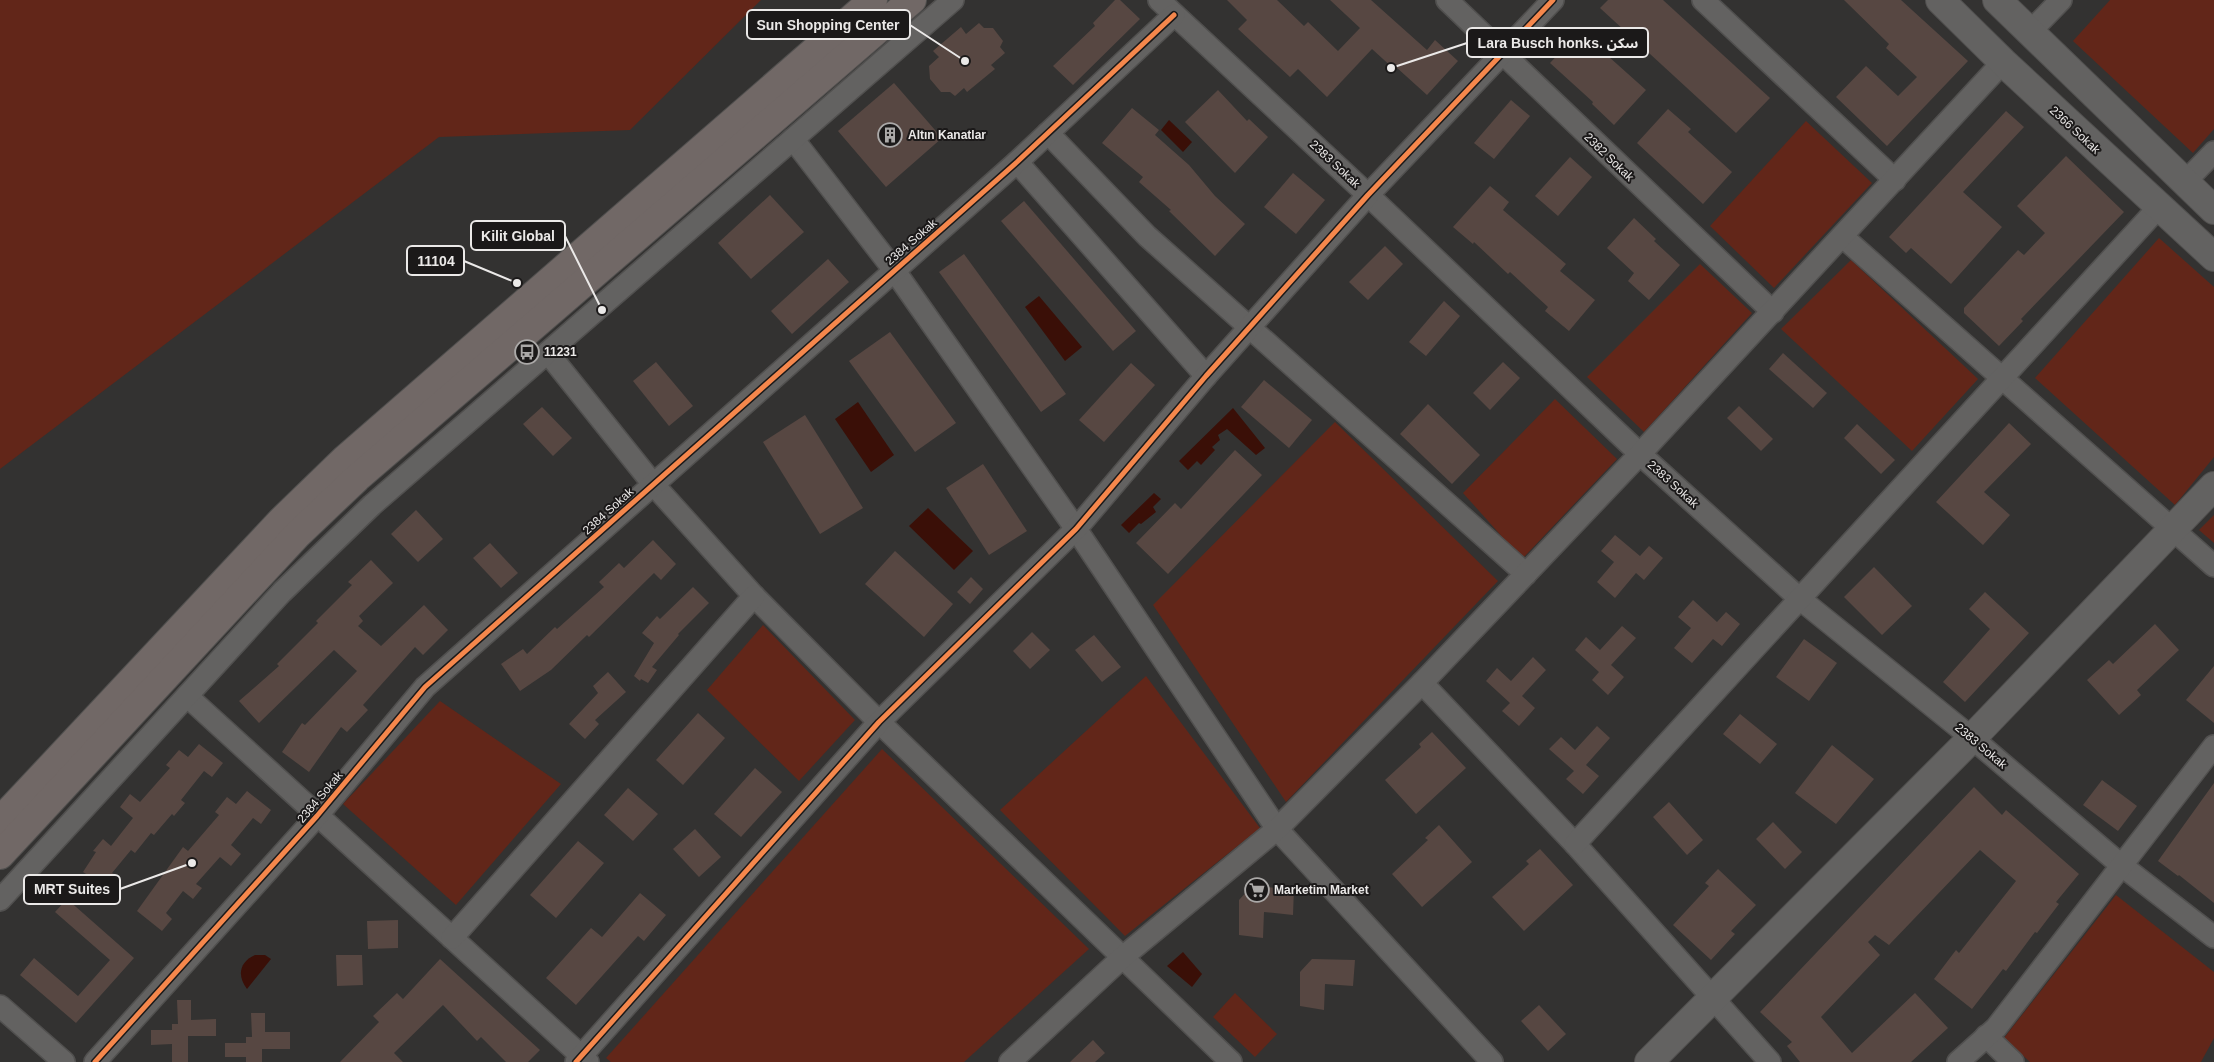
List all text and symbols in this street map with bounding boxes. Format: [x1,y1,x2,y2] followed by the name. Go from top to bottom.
[747,10,910,39] callout: Sun Shopping Center
[756,17,900,33] text: Sun Shopping Center
[1467,28,1648,57] callout: Lara Busch honks. سكن
[1478,35,1638,51] text: Lara Busch honks. سكن
[2047,103,2104,157] street label: 2366 Sokak
[877,122,903,148] building icon: Altın Kanatlar
[908,128,986,142] place label: Altın Kanatlar
[1581,130,1637,185] street label: 2382 Sokak
[1307,137,1364,191] street label: 2383 Sokak
[882,215,940,268] street label: 2384 Sokak
[471,221,565,250] callout: Kilit Global
[481,228,555,244] text: Kilit Global
[407,246,464,275] callout: 11104
[417,253,455,269] text: 11104
[514,339,540,365] bus stop icon: 11231
[544,345,577,359] place label: 11231
[1645,458,1702,511] street label: 2383 Sokak
[580,484,637,537] street label: 2384 Sokak
[1952,720,2011,772] street label: 2383 Sokak
[294,767,346,826] street label: 2384 Sokak
[24,875,120,904] callout: MRT Suites
[1244,877,1270,903] supermarket icon: Marketim Market
[34,881,110,897] text: MRT Suites
[1274,883,1369,897] place label: Marketim Market

